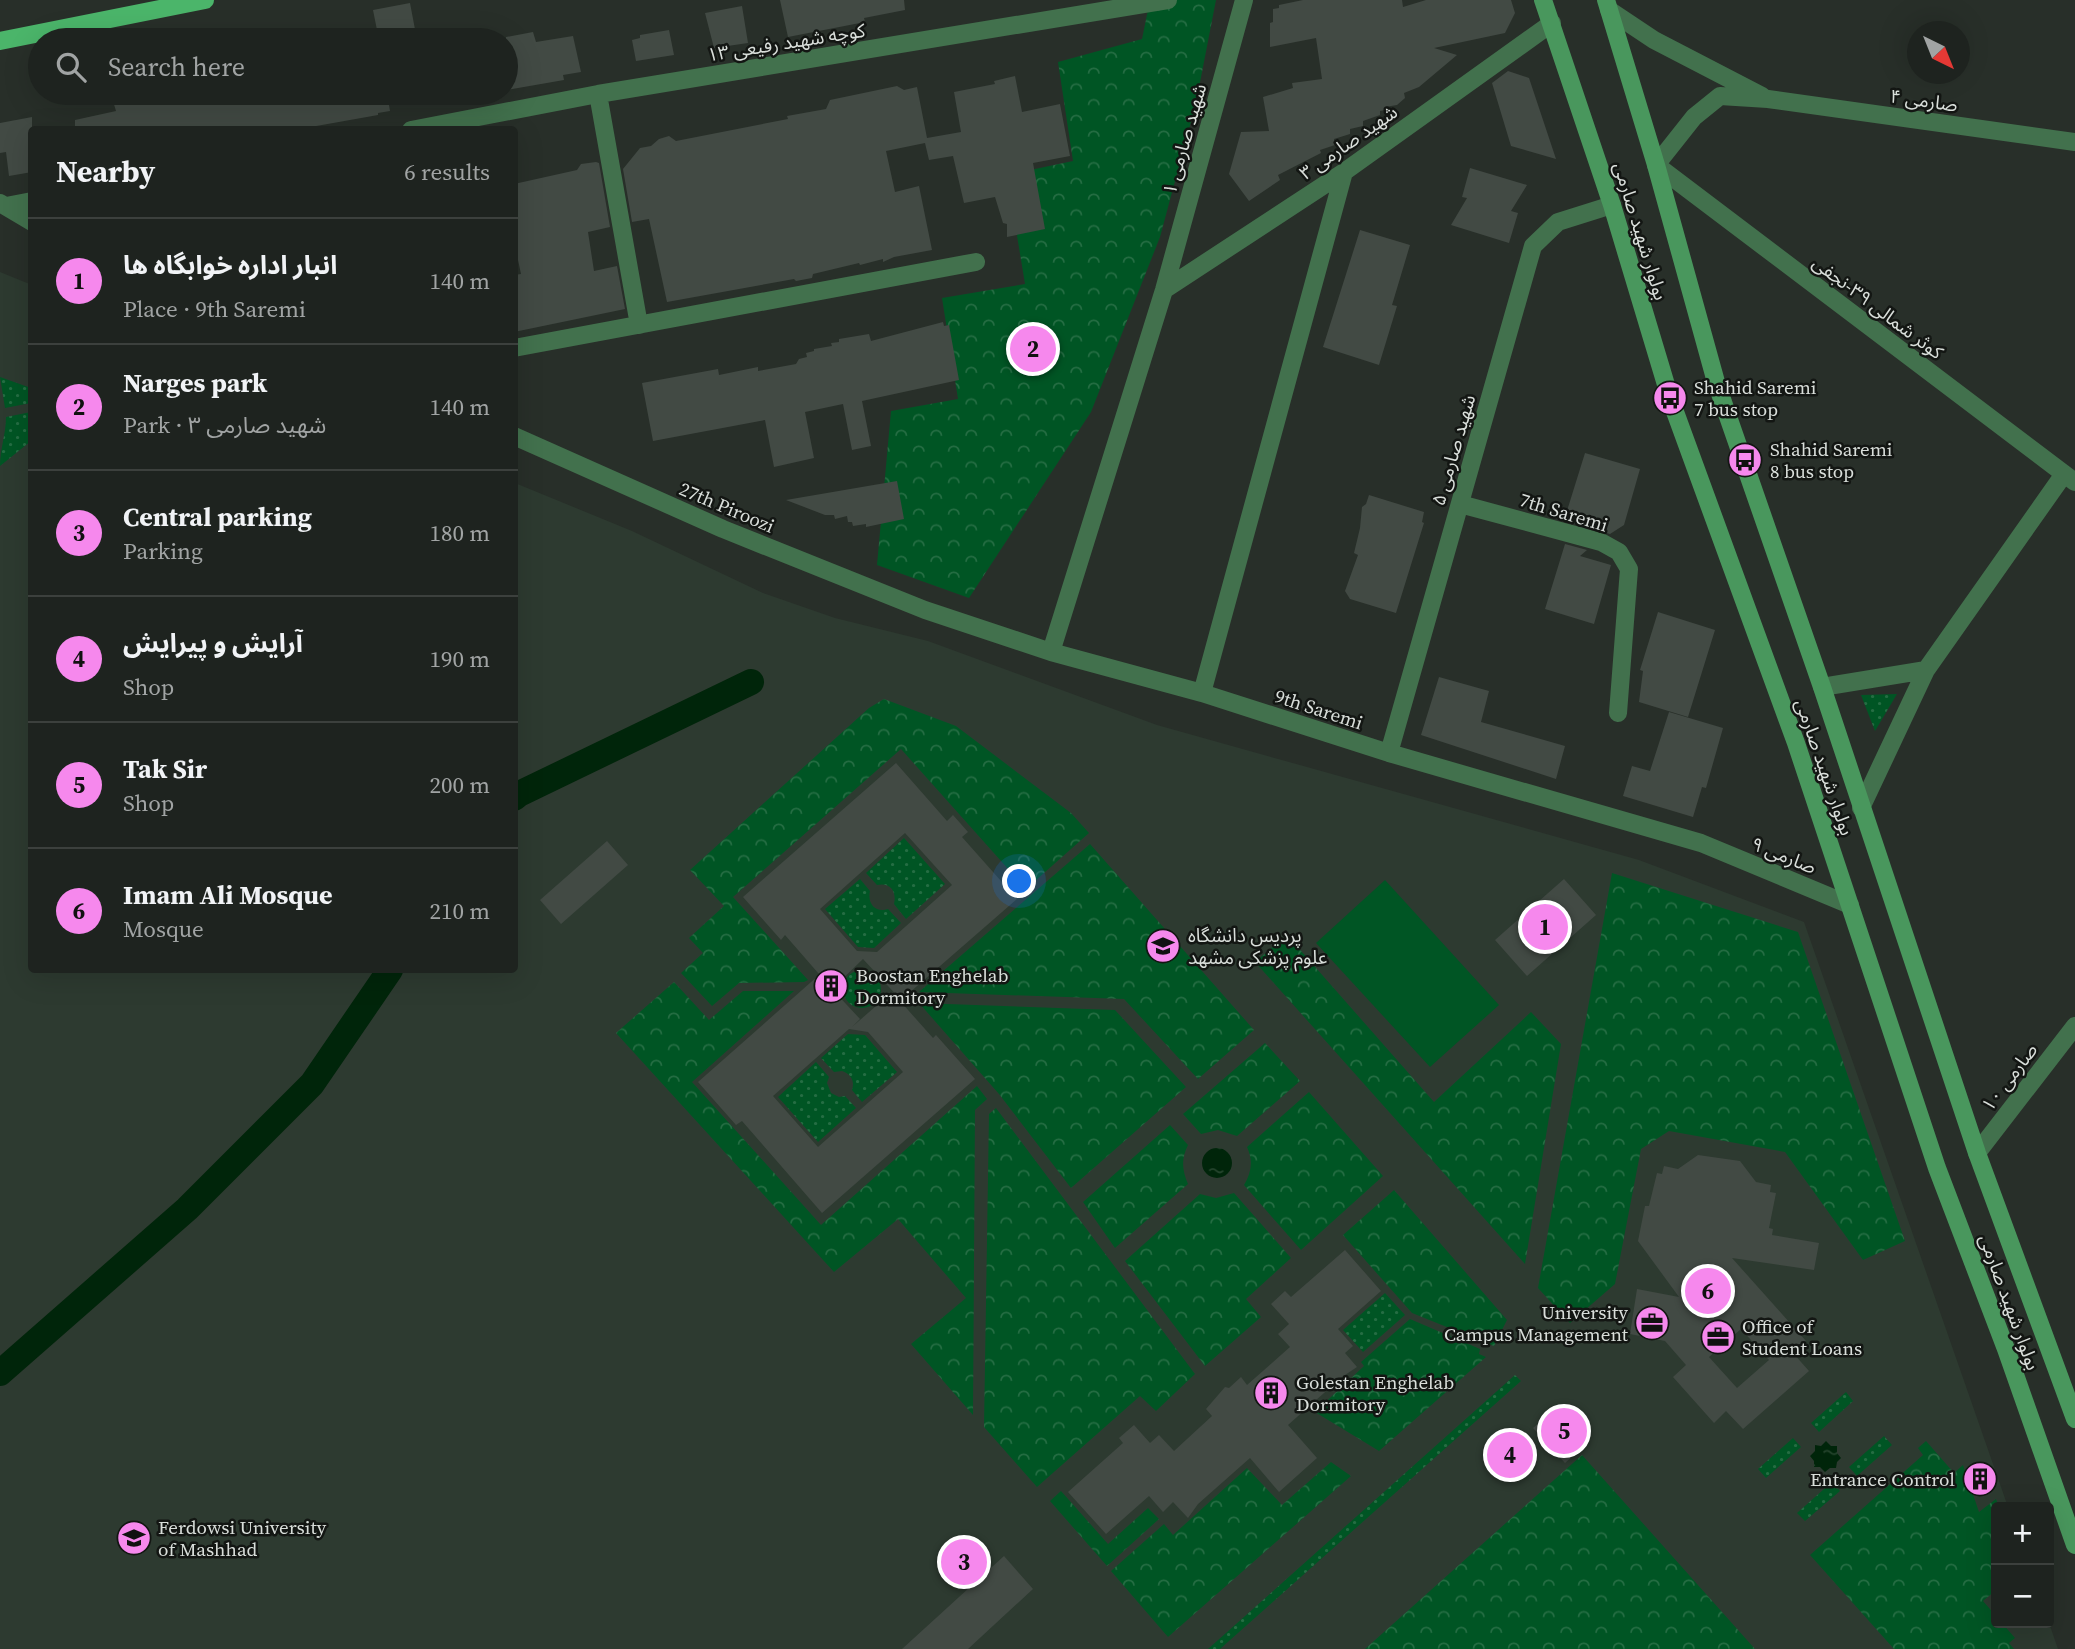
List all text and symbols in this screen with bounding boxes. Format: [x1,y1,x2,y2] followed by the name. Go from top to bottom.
[705,16,868,67] street label: کوچه شهید رفیعی ۱۳
[1907,21,1970,84] north arrow
[28,28,518,105] search box
[52,48,90,86] icon: search
[108,49,245,85] text: Search here
[1156,80,1212,198] street label: شهید صارمی ۱
[1888,82,1960,118] street label: صارمی ۴
[1294,99,1402,185] street label: شهید صارمی ۳
[56,151,155,192] text: Nearby
[404,156,490,188] text: 6 results
[1608,159,1674,303] street label: بولوار شهید صارمی
[123,247,337,283] text: انبار اداره خوابگاه ها
[1807,249,1950,365] street label: کوثر شمالی ۳۹-نجفی
[73,265,85,297] text: 1
[429,265,490,297] text: 140 m
[123,293,306,325] text: Place · 9th Saremi
[1010,323,1056,375] pin: 2
[123,365,267,401] text: Narges park
[1694,374,1817,422] place label: Shahid Saremi 7 bus stop
[1651,379,1689,417] bus stop icon: Shahid Saremi 7 bus stop
[73,391,85,423] text: 2
[429,391,490,423] text: 140 m
[1425,391,1481,509] street label: شهید صارمی ۵
[123,409,326,441] text: Park · شهید صارمی ۳
[1770,436,1893,484] place label: Shahid Saremi 8 bus stop
[1726,441,1764,479] bus stop icon: Shahid Saremi 8 bus stop
[675,475,779,539] street label: 27th Piroozi
[1517,486,1612,538] street label: 7th Saremi
[123,499,312,535] text: Central parking
[73,517,85,549] text: 3
[429,517,490,549] text: 180 m
[123,535,203,567] text: Parking
[123,625,303,661] text: آرایش و پیرایش
[73,643,85,675] text: 4
[429,643,490,675] text: 190 m
[123,671,174,703] text: Shop
[1272,683,1367,736] street label: 9th Saremi
[1789,695,1861,839] street label: بولوار شهید صارمی
[123,751,207,787] text: Tak Sir
[73,769,85,801] text: 5
[429,769,490,801] text: 200 m
[123,787,174,819] text: Shop
[1748,830,1820,880] street label: صارمی ۹
[1002,864,1036,898] your location
[123,877,333,913] text: Imam Ali Mosque
[73,895,85,927] text: 6
[429,895,490,927] text: 210 m
[1522,901,1568,953] pin: 1
[123,913,204,945] text: Mosque
[1188,922,1327,972] place label: پردیس دانشگاه علوم پزشکی مشهد
[1144,927,1182,965] school or university icon: پردیس دانشگاه علوم پزشکی مشهد
[856,962,1008,1010] place label: Boostan Enghelab Dormitory
[812,967,850,1005] building icon: Boostan Enghelab Dormitory
[1975,1038,2043,1116] street label: صارمی ۱۰
[1973,1230,2047,1374] street label: بولوار شهید صارمی
[1685,1265,1731,1317] pin: 6
[1444,1299,1629,1347] place label: University Campus Management
[1633,1304,1671,1342] office icon: University Campus Management
[1742,1313,1862,1361] place label: Office of Student Loans
[1699,1318,1737,1356] office icon: Office of Student Loans
[1296,1369,1454,1417] place label: Golestan Enghelab Dormitory
[1252,1374,1290,1412] building icon: Golestan Enghelab Dormitory
[1541,1405,1587,1457] pin: 5
[1487,1429,1533,1481] pin: 4
[1961,1460,1999,1498] building icon: Entrance Control
[1810,1466,1955,1492] place label: Entrance Control
[1991,1502,2054,1628] map controls
[1991,1502,2054,1565] button: +
[158,1514,327,1562] place label: Ferdowsi University of Mashhad
[115,1519,153,1557] school or university icon: Ferdowsi University of Mashhad
[941,1536,987,1588] pin: 3
[1991,1565,2054,1628] button: −

